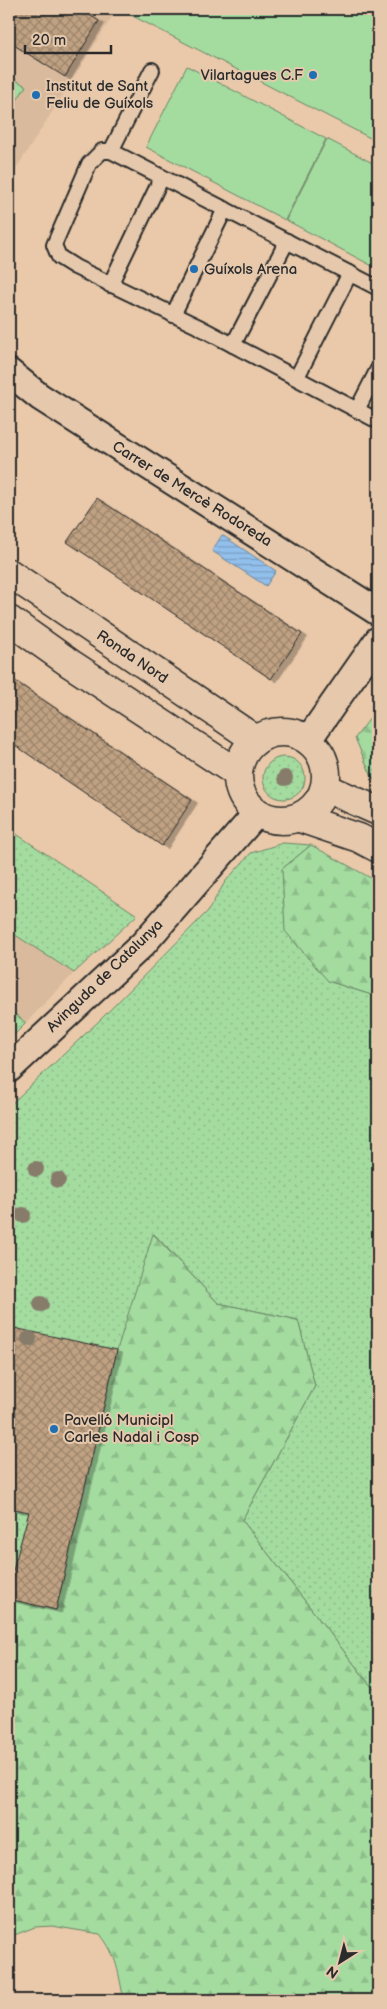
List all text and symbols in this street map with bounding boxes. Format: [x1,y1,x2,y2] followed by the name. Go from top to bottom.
[25,22,111,54] scale bar
[32,31,66,50] text: 20 m
[201,66,303,85] place label: Vilartagues C.F
[307,69,319,81] marker: Vilartagues C.F
[46,77,154,113] place label: Institut de Sant Feliu de Guíxols
[30,89,42,101] marker: Institut de Sant Feliu de Guíxols
[204,260,297,279] place label: Guíxols Arena
[188,263,200,275] marker: Guíxols Arena
[109,437,275,551] street label: Carrer de Mercè Rodoreda
[93,626,171,688] street label: Ronda Nord
[43,916,167,1036] street label: Avinguda de Catalunya
[64,1411,200,1447] place label: Pavelló Municipl Carles Nadal i Cosp
[48,1423,60,1435] marker: Pavelló Municipl Carles Nadal i Cosp
[314,1936,364,1986] north arrow
[323,1962,342,1982] text: N

